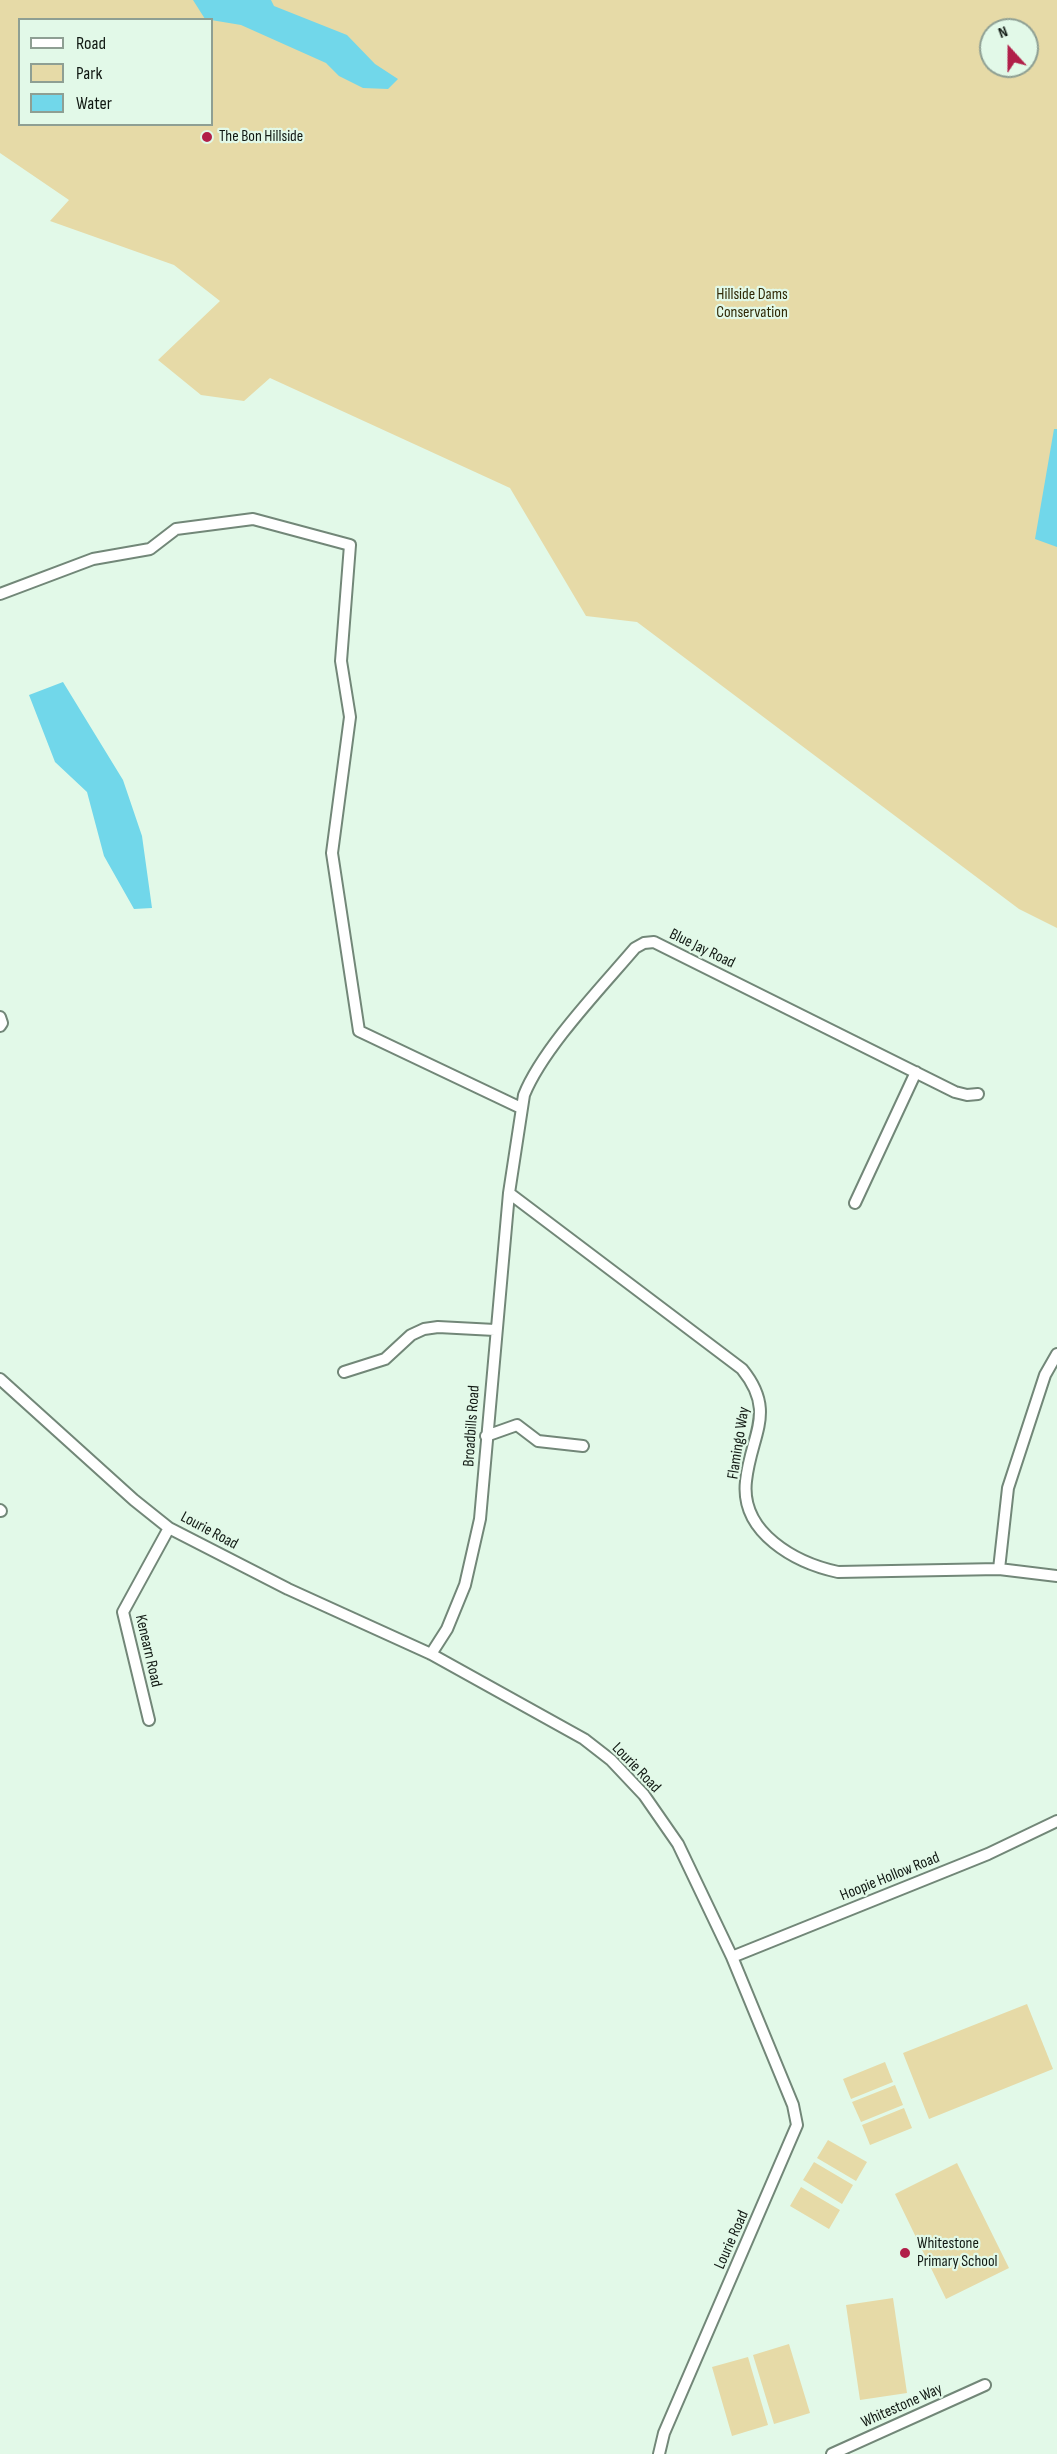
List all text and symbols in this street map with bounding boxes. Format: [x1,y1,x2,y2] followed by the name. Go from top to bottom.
[18,18,213,126] legend
[979,18,1039,78] north arrow
[996,22,1010,43] text: N
[76,33,106,54] text: Road
[76,63,102,84] text: Park
[76,93,112,114] text: Water
[219,127,303,147] place label: The Bon Hillside
[200,130,214,144] marker: The Bon Hillside
[716,285,788,323] park label: Hillside Dams Conservation
[666,925,738,973] street label: Blue Jay Road
[460,1385,484,1467] street label: Broadbills Road
[724,1405,754,1481] street label: Flamingo Way
[177,1508,241,1554] street label: Lourie Road
[130,1613,166,1689] street label: Kenearn Road
[607,1739,665,1797] street label: Lourie Road
[838,1848,942,1906] street label: Hoopie Hollow Road
[711,2208,753,2272] street label: Lourie Road
[917,2234,998,2272] place label: Whitestone Primary School
[898,2246,912,2260] marker: Whitestone Primary School
[859,2380,945,2432] street label: Whitestone Way

